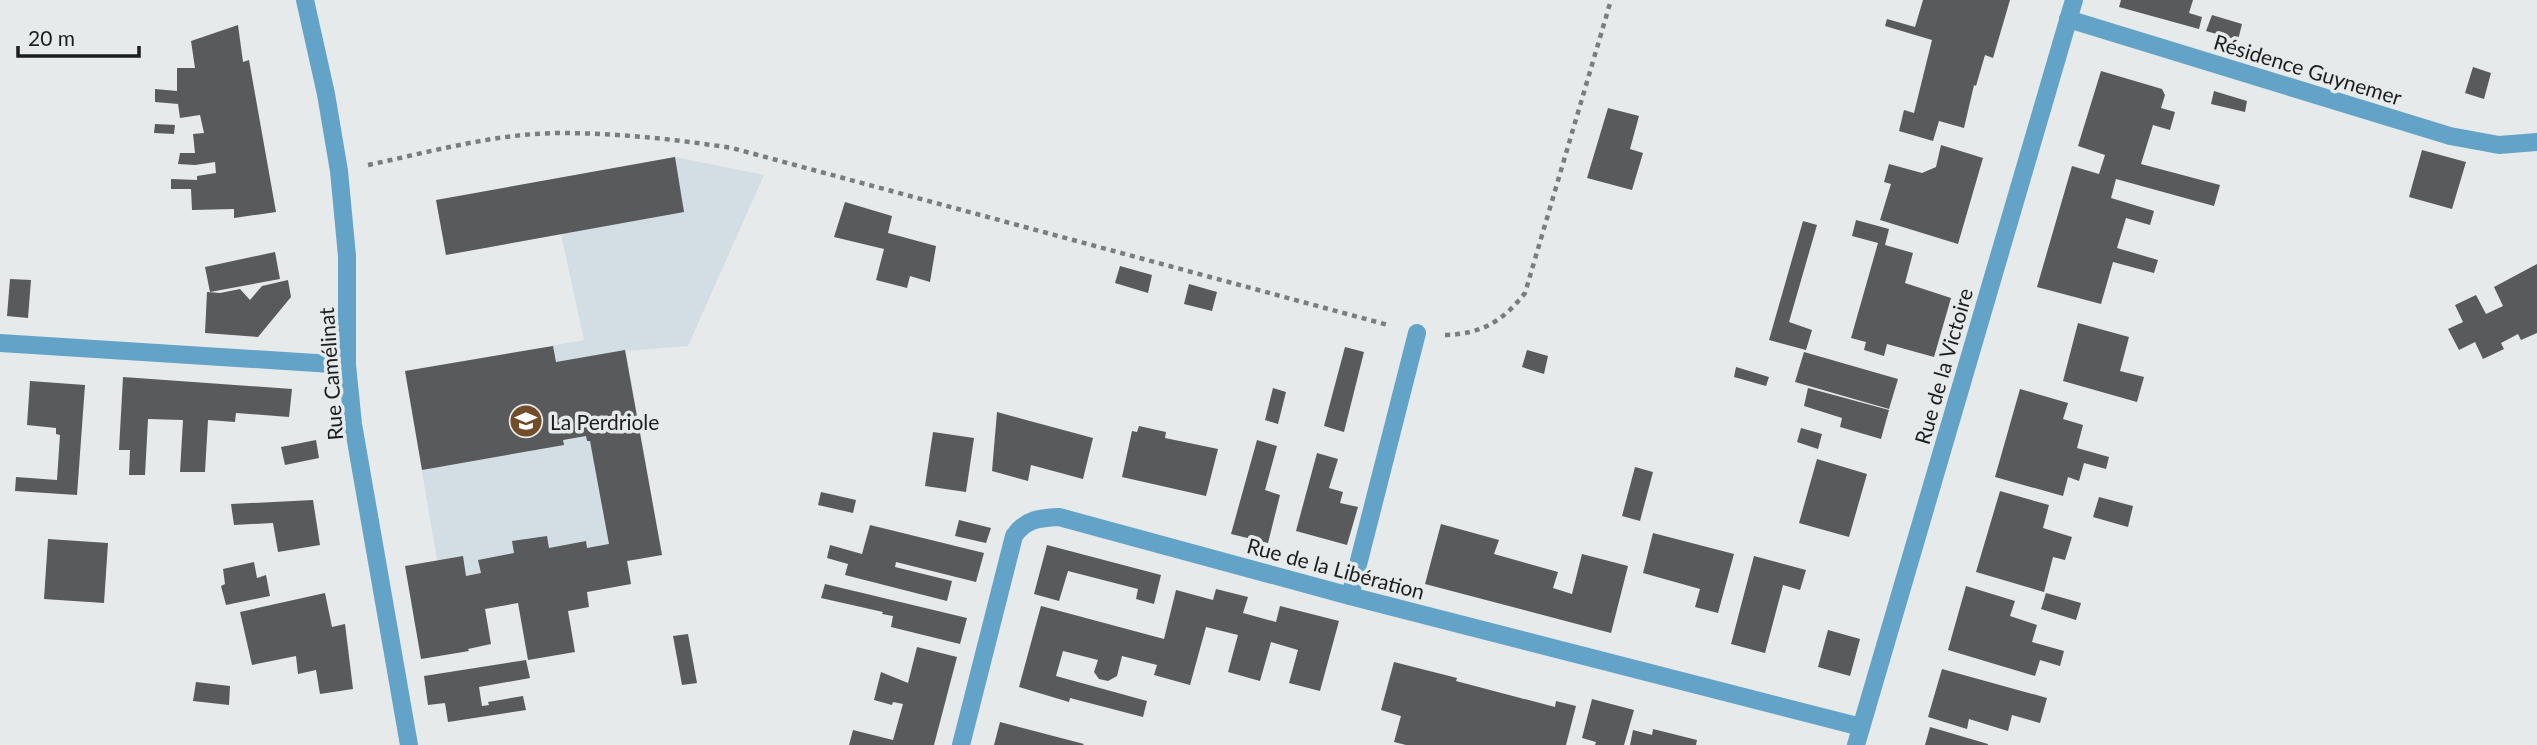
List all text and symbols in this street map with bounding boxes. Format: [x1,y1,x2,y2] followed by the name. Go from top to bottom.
[18,14,138,58] scale bar
[28,25,75,50] text: 20 m
[2211,29,2405,110] street label: Résidence Guynemer
[1909,285,1977,447] street label: Rue de la Victoire
[313,306,347,441] street label: Rue Camélinat
[507,402,545,440] school or university icon: La Perdriole
[550,409,659,434] place label: La Perdriole
[1244,532,1428,604] street label: Rue de la Libération

